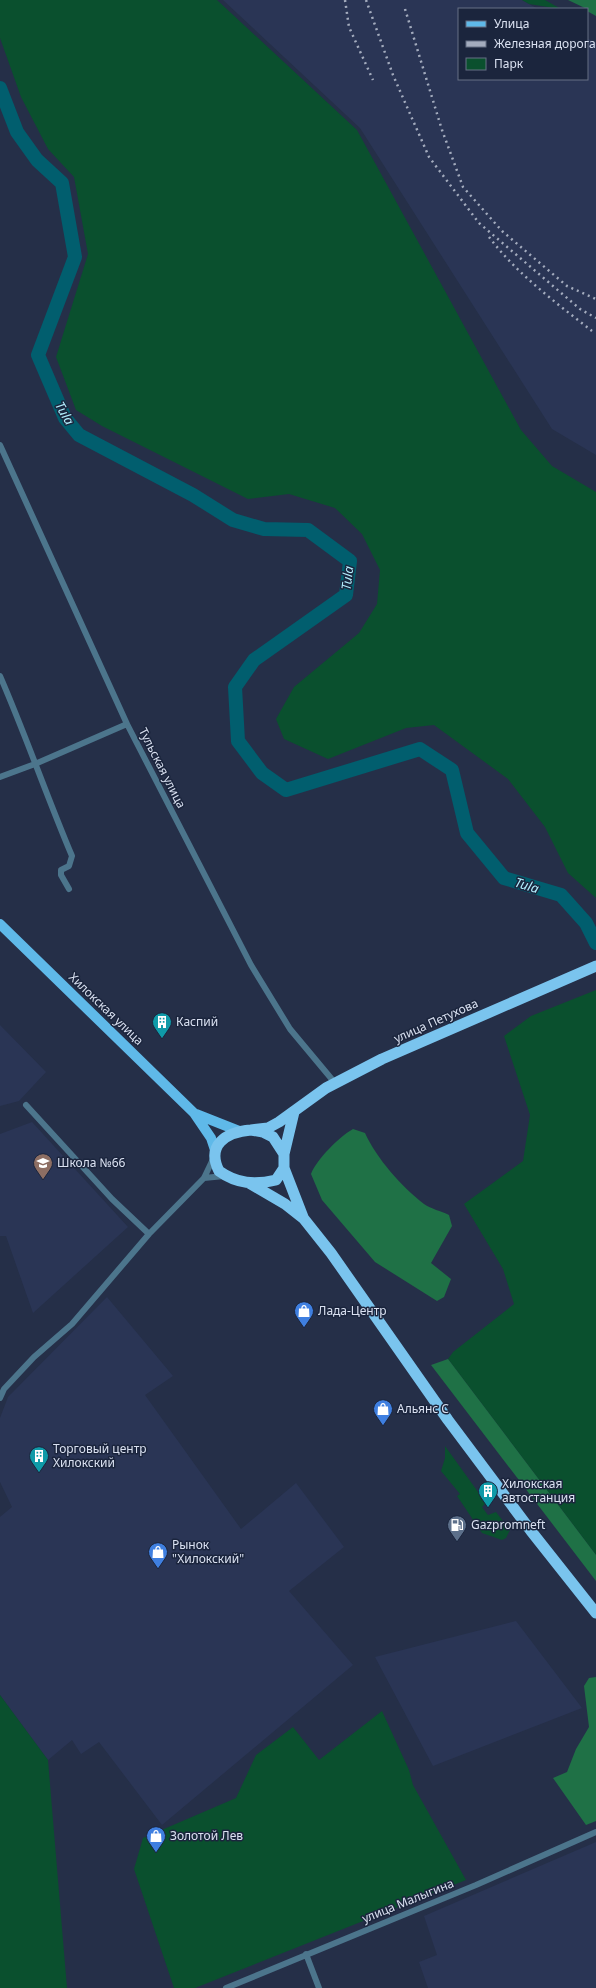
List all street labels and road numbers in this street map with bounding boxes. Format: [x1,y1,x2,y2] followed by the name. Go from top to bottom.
[135,725,190,811] street label: Тульская улица
[65,969,147,1049] street label: Хилокская улица
[391,994,481,1047] street label: улица Петухова
[359,1874,456,1927] street label: улица Малыгина

